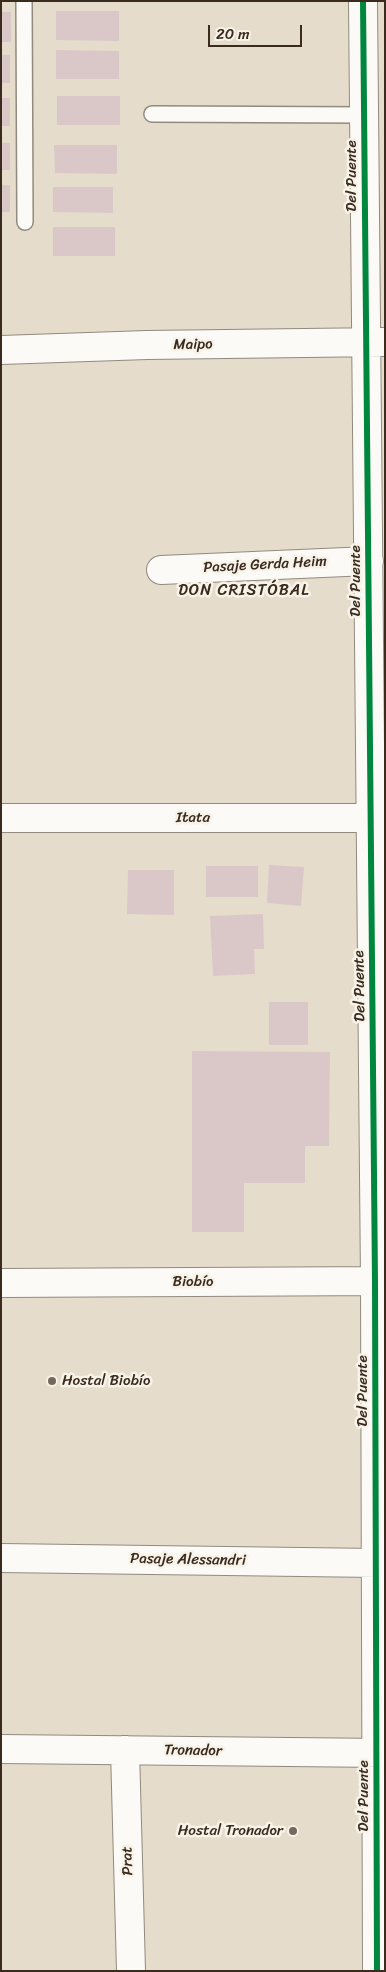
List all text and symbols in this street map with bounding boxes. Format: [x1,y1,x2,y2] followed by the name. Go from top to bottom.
[211,15,305,47] scale bar
[216,21,250,47] text: 20 m
[343,140,361,212] street label: Del Puente
[173,336,213,354] street label: Maipo
[347,545,365,617] street label: Del Puente
[203,553,327,577] street label: Pasaje Gerda Heim
[177,581,311,601] district label: DON CRISTÓBAL
[176,809,210,827] street label: Itata
[350,950,370,1022] street label: Del Puente
[172,1273,214,1291] street label: Biobío
[354,1355,372,1427] street label: Del Puente
[62,1372,150,1390] place label: Hostal Biobío
[46,1375,58,1387] marker: Hostal Biobío
[130,1550,246,1570] street label: Pasaje Alessandri
[164,1741,222,1761] street label: Tronador
[355,1760,373,1832] street label: Del Puente
[178,1822,283,1840] place label: Hostal Tronador
[287,1825,299,1837] marker: Hostal Tronador
[118,1846,138,1876] street label: Prat

